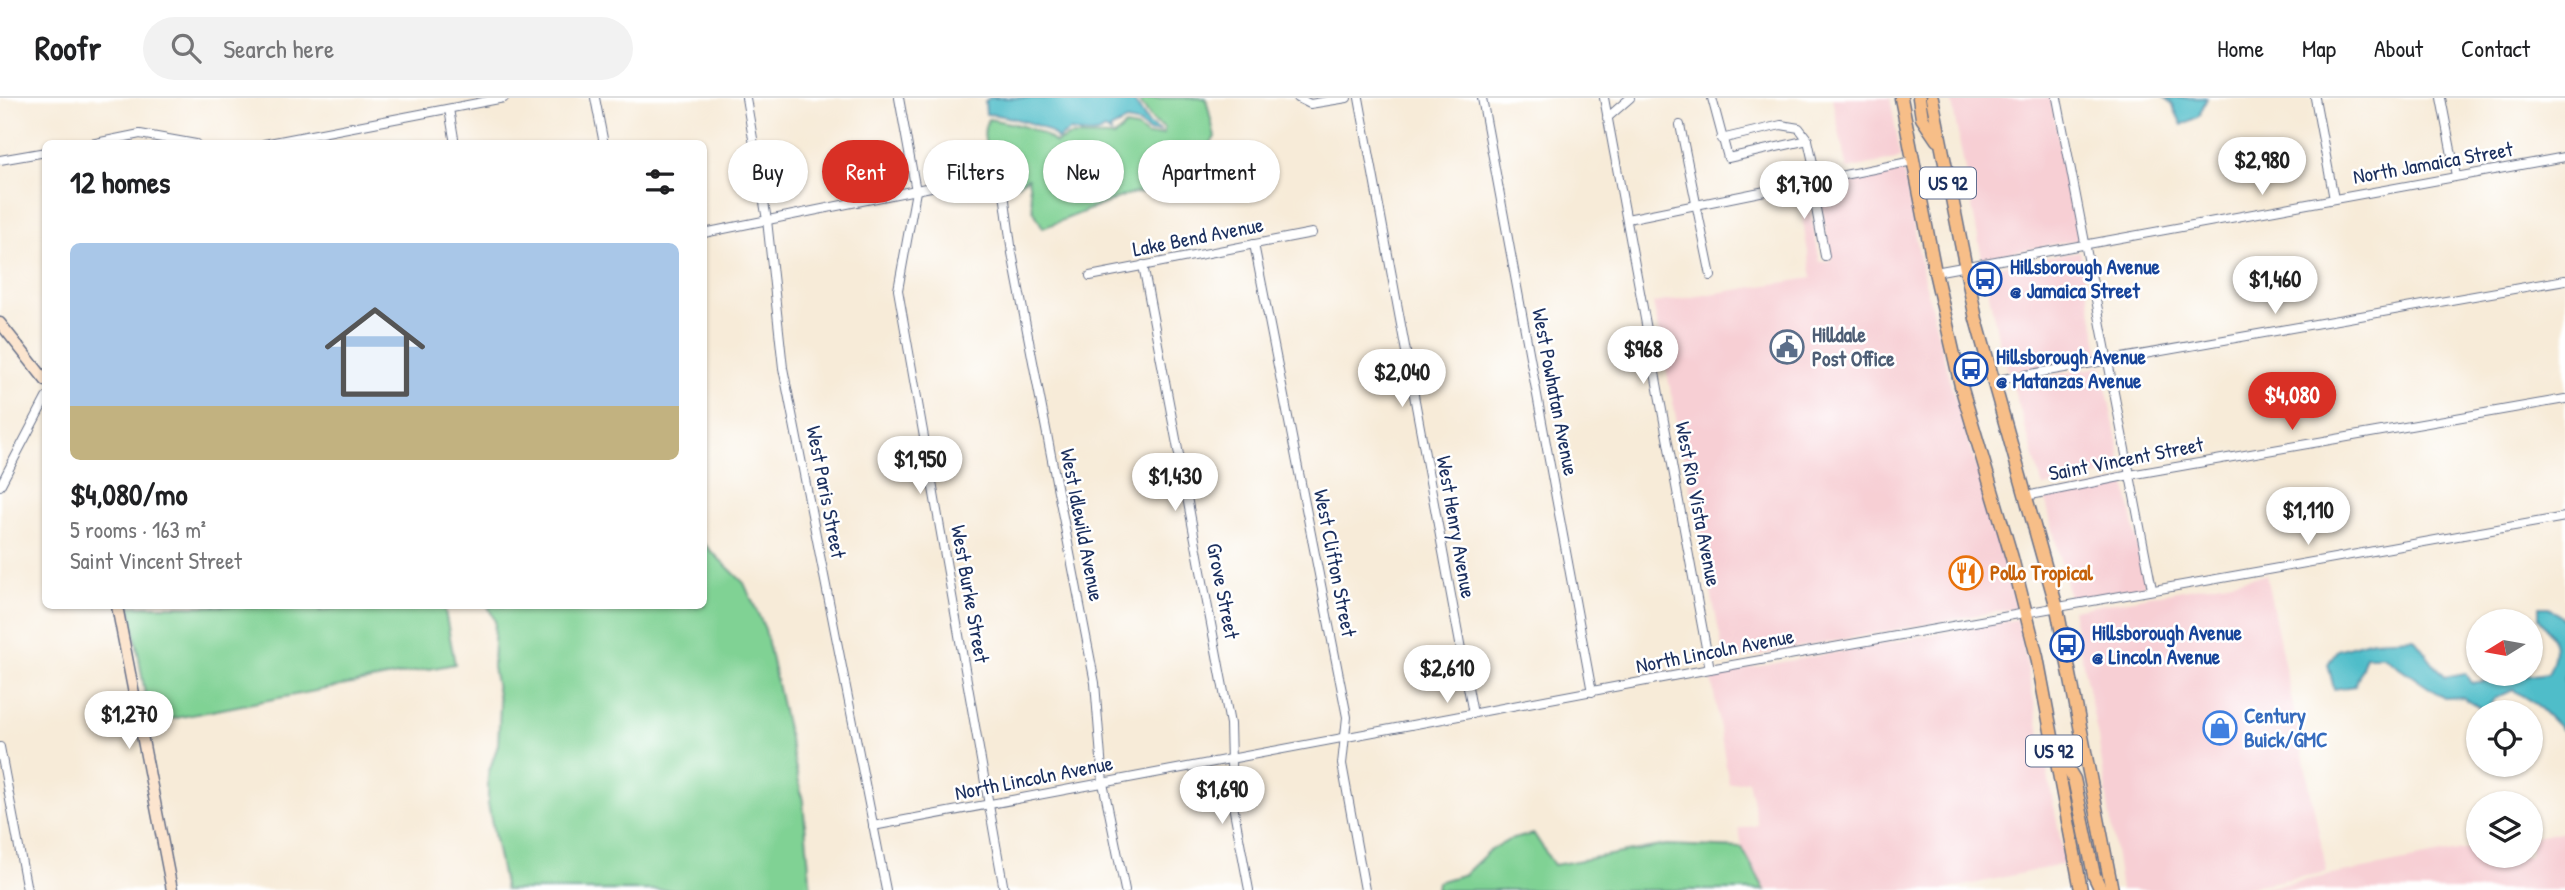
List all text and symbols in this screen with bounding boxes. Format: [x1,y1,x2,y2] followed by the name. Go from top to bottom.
[143,17,633,80] search box
[35,26,101,70] text: Roofr
[167,29,205,67] icon: search
[223,31,334,66] text: Search here
[2217,32,2264,64] text: Home
[2302,32,2336,64] text: Map
[2374,32,2423,64] text: About
[2461,32,2530,64] text: Contact
[2351,134,2516,191] street label: North Jamaica Street
[2205,138,2319,197] pin: $2,980
[728,140,808,203] chip: Buy
[822,140,909,203] chip: Rent
[923,140,1029,203] chip: Filters
[1043,140,1124,203] chip: New
[1138,140,1280,203] chip: Apartment
[2234,144,2290,175] text: $2,980
[70,162,170,202] text: 12 homes
[1747,162,1861,221] pin: $1,700
[641,163,679,201] icon: filters
[1920,167,1976,198] road number: US 92
[1776,168,1832,199] text: $1,700
[1130,210,1266,263] street label: Lake Bend Avenue
[2010,252,2161,305] place label: Hillsborough Avenue @ Jamaica Street
[2218,256,2332,316] pin: $1,460
[1966,260,2004,298] bus stop icon: Hillsborough Avenue @ Jamaica Street
[2249,263,2301,294] text: $1,460
[312,289,438,415] icon: home
[1525,306,1586,478] street label: West Powhatan Avenue
[1812,320,1895,373] place label: Hilldale Post Office
[1602,327,1684,386] pin: $968
[1768,328,1806,366] public building icon: Hilldale Post Office
[1623,333,1663,364] text: $968
[1996,342,2147,395] place label: Hillsborough Avenue @ Matanzas Avenue
[1345,350,1459,409] pin: $2,040
[1952,350,1990,388] bus stop icon: Hillsborough Avenue @ Matanzas Avenue
[1374,356,1430,387] text: $2,040
[2235,372,2349,432] pin: $4,080
[2264,379,2320,410] text: $4,080
[1668,419,1729,589] street label: West Rio Vista Avenue
[799,423,854,561] street label: West Paris Street
[2046,429,2207,488] street label: Saint Vincent Street
[863,436,977,496] pin: $1,950
[893,443,947,474] text: $1,950
[1053,446,1111,604] street label: West Idlewild Avenue
[1430,453,1483,600] street label: West Henry Avenue
[1118,454,1232,513] pin: $1,430
[1148,460,1202,491] text: $1,430
[70,474,188,514] text: $4,080/mo
[1307,487,1364,640] street label: West Clifton Street
[2251,488,2365,547] pin: $1,110
[2282,494,2334,525] text: $1,110
[70,514,206,545] text: 5 rooms · 163 m²
[944,523,997,666] street label: West Burke Street
[1200,540,1247,642] street label: Grove Street
[70,545,242,576] text: Saint Vincent Street
[1947,554,1985,592] restaurant icon: Pollo Tropical
[1990,558,2093,588] place label: Pollo Tropical
[2466,609,2543,686] north arrow
[2466,609,2543,868] map controls
[2092,618,2243,671] place label: Hillsborough Avenue @ Lincoln Avenue
[1633,621,1796,680] street label: North Lincoln Avenue
[2048,626,2086,664] bus stop icon: Hillsborough Avenue @ Lincoln Avenue
[1390,646,1504,705] pin: $2,610
[1420,652,1474,683] text: $2,610
[72,692,186,751] pin: $1,270
[100,698,158,729] text: $1,270
[2466,700,2543,777] button: locate
[2244,701,2328,754] place label: Century Buick/GMC
[2201,709,2239,747] shop icon: Century Buick/GMC
[2026,736,2082,766] road number: US 92
[952,748,1115,807] street label: North Lincoln Avenue
[1165,766,1279,826] pin: $1,690
[1196,773,1248,804] text: $1,690
[2466,791,2543,868] button: layers

